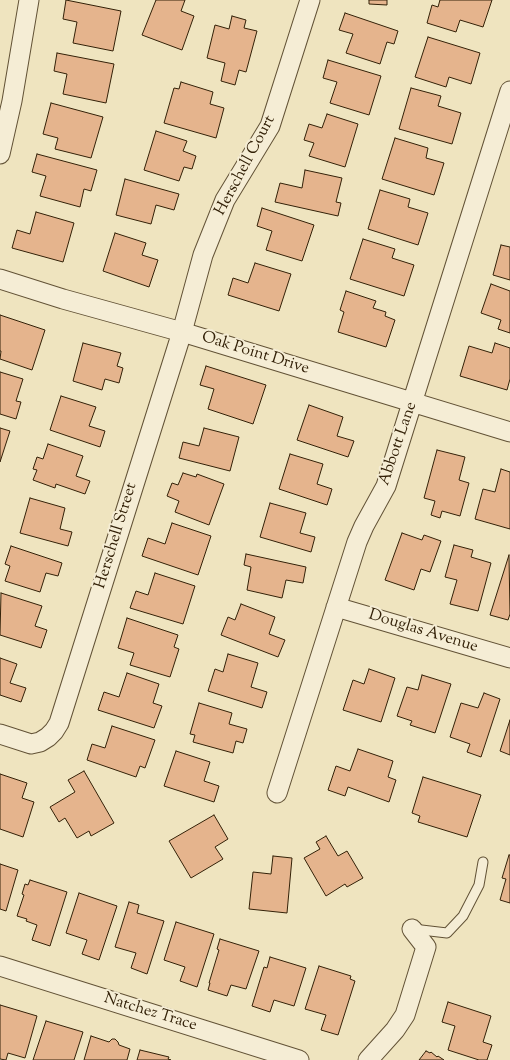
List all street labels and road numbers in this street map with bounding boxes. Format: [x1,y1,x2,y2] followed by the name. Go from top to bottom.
[212,113,280,219] street label: Herschell Court
[199,329,311,379] street label: Oak Point Drive
[376,400,422,488] street label: Abbott Lane
[92,481,142,591] street label: Herschell Street
[366,606,480,658] street label: Douglas Avenue
[101,990,199,1036] street label: Natchez Trace

